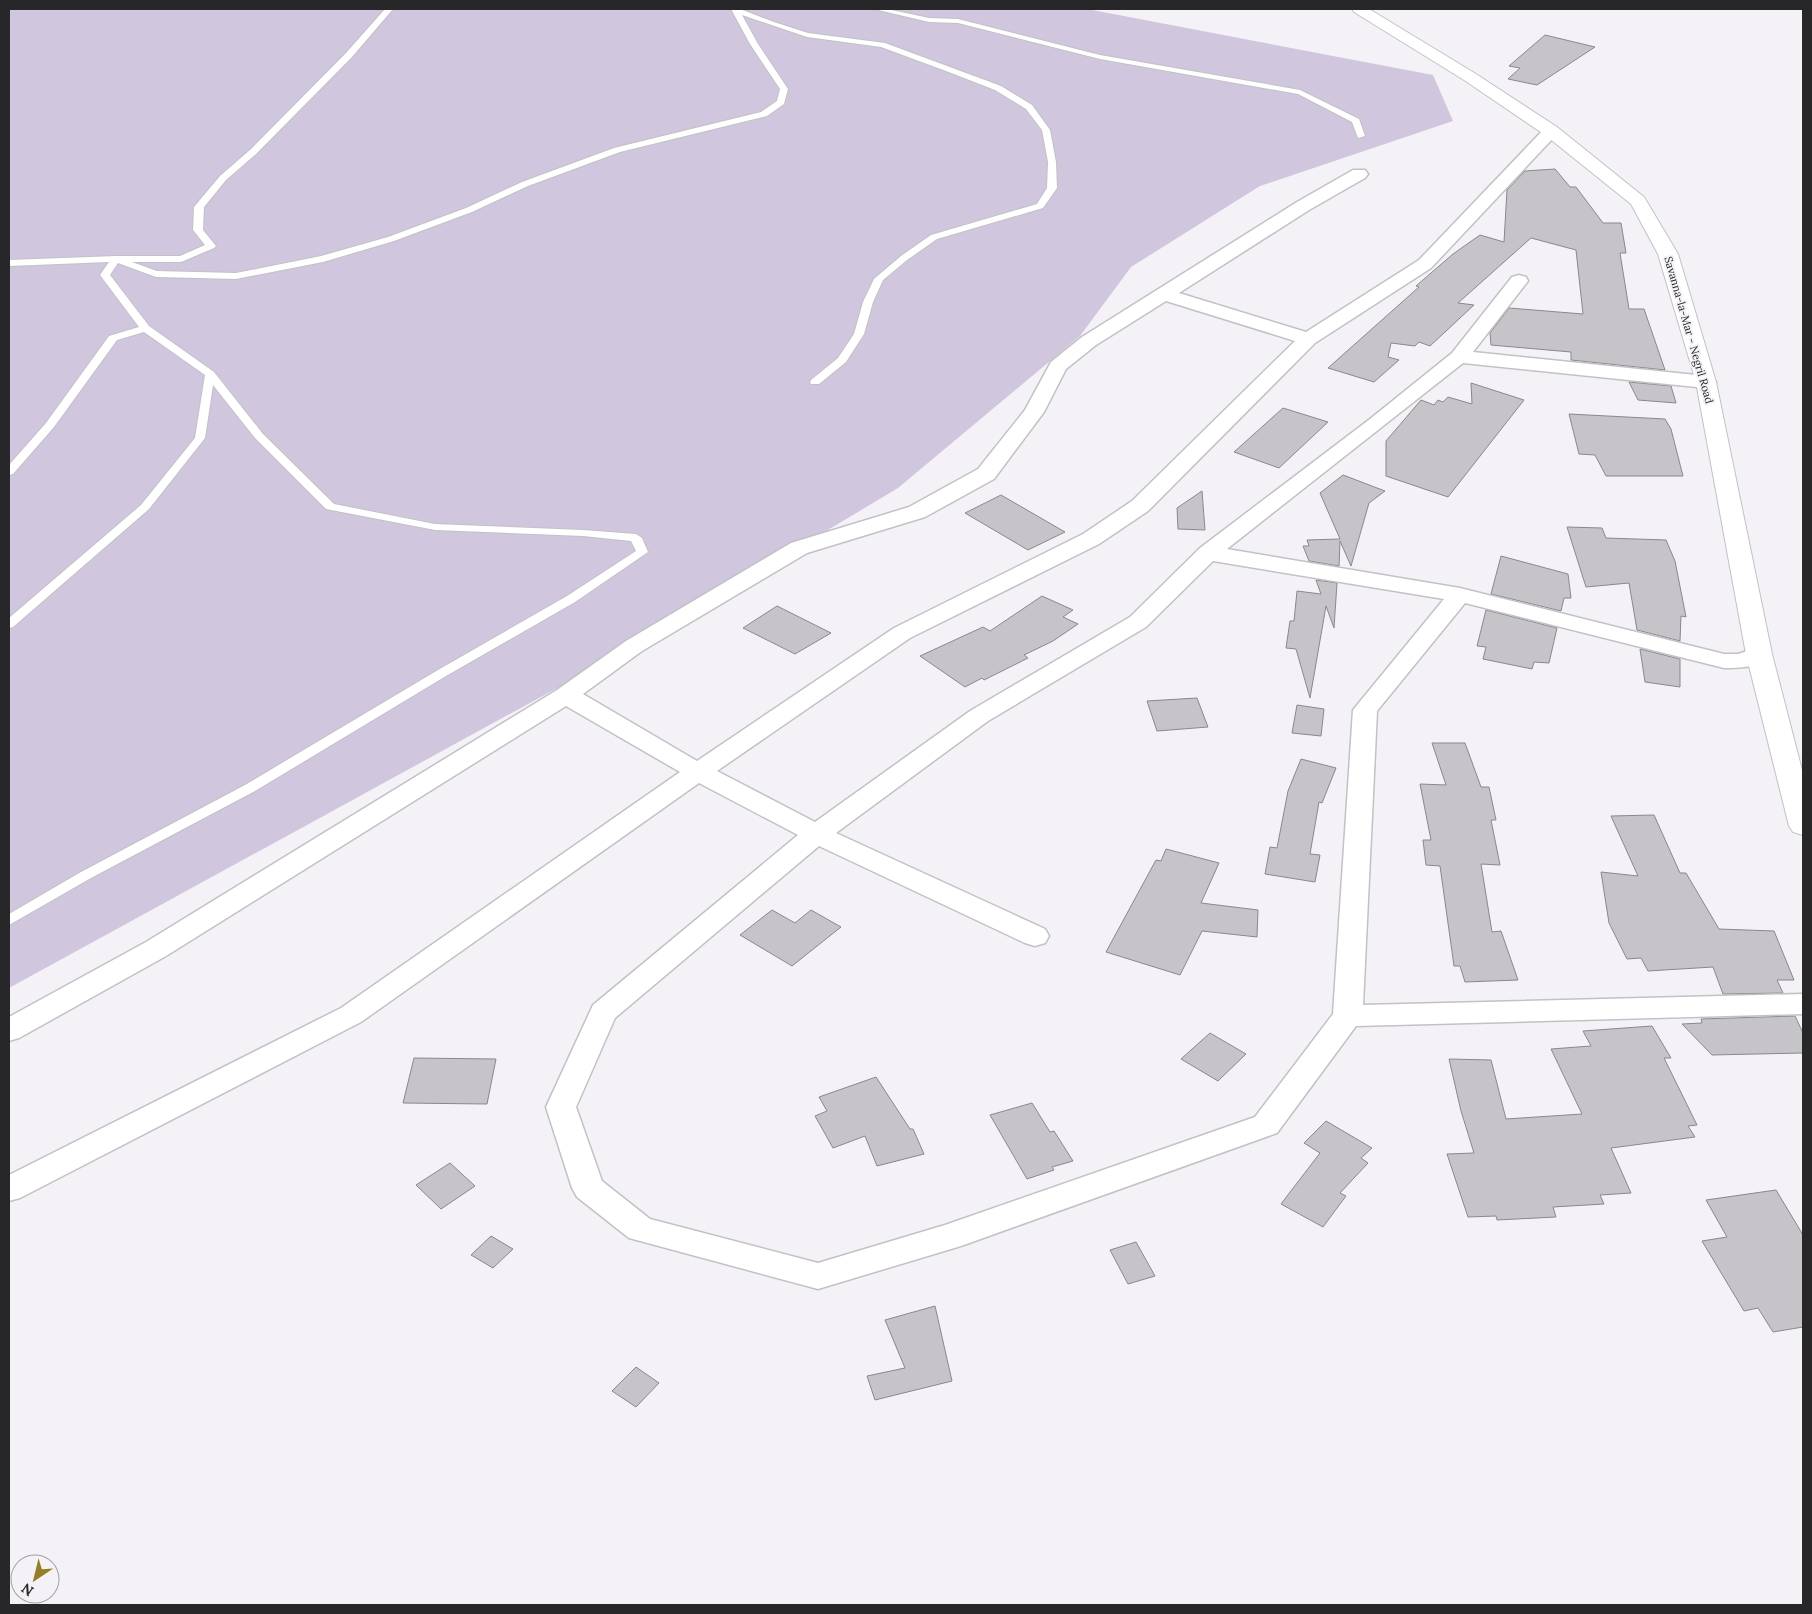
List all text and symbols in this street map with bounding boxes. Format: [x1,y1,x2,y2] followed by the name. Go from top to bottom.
[1661,255,1717,406] street label: Savanna-la-Mar - Negril Road
[10,1554,60,1604] north arrow
[18,1579,37,1600] text: N

